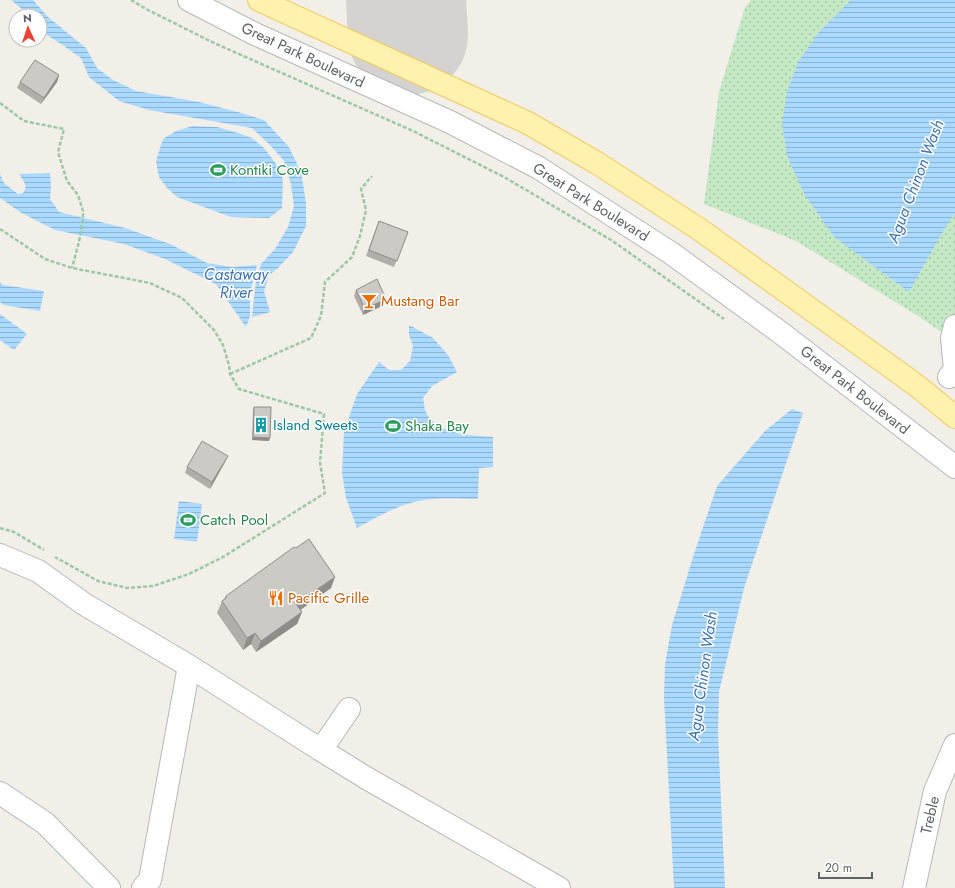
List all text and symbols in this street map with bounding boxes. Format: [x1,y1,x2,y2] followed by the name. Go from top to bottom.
[8,8,48,48] north arrow
[23,10,32,26] text: N
[238,17,368,93] street label: Great Park Boulevard
[881,116,950,247] water label: Agua Chinon Wash
[528,157,654,247] street label: Great Park Boulevard
[230,159,309,181] place label: Kontiki Cove
[209,161,227,179] sports icon: Kontiki Cove
[204,263,269,304] water label: Castaway River
[381,290,460,312] place label: Mustang Bar
[360,292,378,310] bar icon: Mustang Bar
[796,340,914,440] street label: Great Park Boulevard
[273,414,358,436] place label: Island Sweets
[405,415,469,437] place label: Shaka Bay
[252,416,270,434] building icon: Island Sweets
[384,417,402,435] sports icon: Shaka Bay
[200,509,268,531] place label: Catch Pool
[179,511,197,529] sports icon: Catch Pool
[288,587,369,609] place label: Pacific Grille
[267,589,285,607] restaurant icon: Pacific Grille
[682,610,723,743] water label: Agua Chinon Wash
[915,794,945,836] street label: Treble
[819,854,872,880] scale bar
[825,859,852,877] text: 20 m

